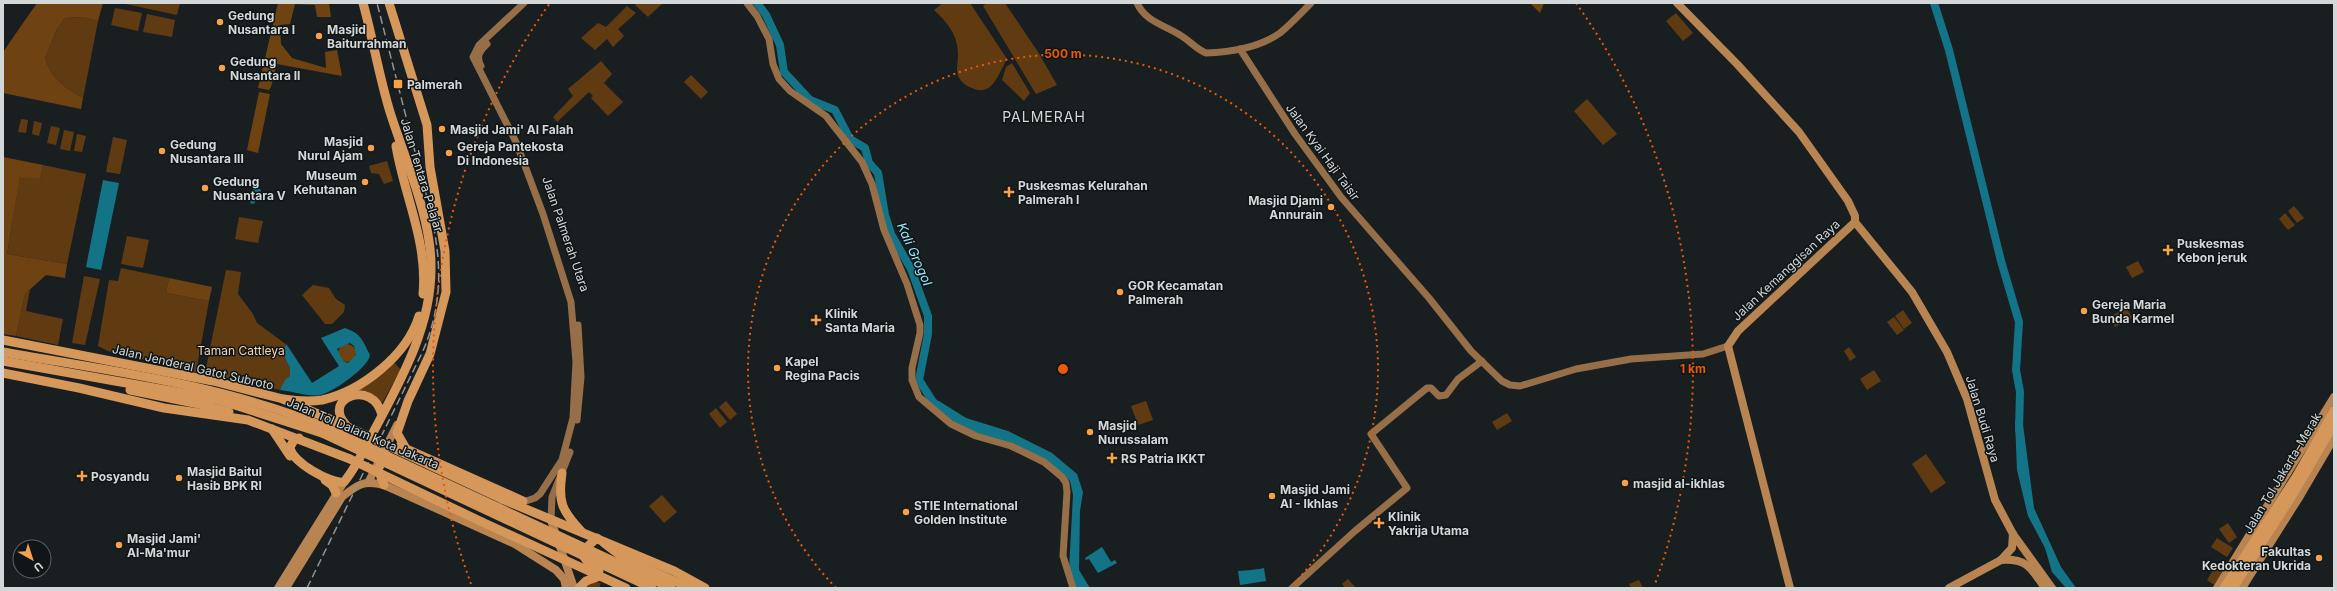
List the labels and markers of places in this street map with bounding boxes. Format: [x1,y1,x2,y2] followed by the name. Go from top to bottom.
[228,8,295,37] place label: Gedung Nusantara I
[215,17,225,27] marker: Gedung Nusantara I
[327,22,407,51] place label: Masjid Baiturrahman
[314,31,324,41] marker: Masjid Baiturrahman
[230,54,300,83] place label: Gedung Nusantara II
[217,63,227,73] marker: Gedung Nusantara II
[407,77,462,92] place label: Palmerah
[392,78,404,90] marker: Palmerah
[450,122,573,137] place label: Masjid Jami' Al Falah
[437,124,447,134] marker: Masjid Jami' Al Falah
[298,134,363,163] place label: Masjid Nurul Ajam
[170,137,244,166] place label: Gedung Nusantara III
[457,139,564,168] place label: Gereja Pantekosta Di Indonesia
[366,143,376,153] marker: Masjid Nurul Ajam
[157,146,167,156] marker: Gedung Nusantara III
[444,148,454,158] marker: Gereja Pantekosta Di Indonesia
[293,168,357,197] place label: Museum Kehutanan
[213,174,286,203] place label: Gedung Nusantara V
[360,177,370,187] marker: Museum Kehutanan
[1018,178,1148,207] place label: Puskesmas Kelurahan Palmerah I
[200,183,210,193] marker: Gedung Nusantara V
[1003,186,1015,198] marker: Puskesmas Kelurahan Palmerah I
[1248,193,1323,222] place label: Masjid Djami Annurain
[1326,202,1336,212] marker: Masjid Djami Annurain
[2177,236,2247,265] place label: Puskesmas Kebon jeruk
[2162,244,2174,256] marker: Puskesmas Kebon jeruk
[1128,278,1223,307] place label: GOR Kecamatan Palmerah
[1115,287,1125,297] marker: GOR Kecamatan Palmerah
[2092,297,2174,326] place label: Gereja Maria Bunda Karmel
[825,306,895,335] place label: Klinik Santa Maria
[2079,306,2089,316] marker: Gereja Maria Bunda Karmel
[810,314,822,326] marker: Klinik Santa Maria
[785,354,860,383] place label: Kapel Regina Pacis
[1056,362,1070,376] centre of rings
[772,363,782,373] marker: Kapel Regina Pacis
[1098,418,1169,447] place label: Masjid Nurussalam
[1085,427,1095,437] marker: Masjid Nurussalam
[1121,451,1205,466] place label: RS Patria IKKT
[1106,452,1118,464] marker: RS Patria IKKT
[187,464,262,493] place label: Masjid Baitul Hasib BPK RI
[91,469,149,484] place label: Posyandu
[76,470,88,482] marker: Posyandu
[174,473,184,483] marker: Masjid Baitul Hasib BPK RI
[1633,476,1725,491] place label: masjid al-ikhlas
[1620,478,1630,488] marker: masjid al-ikhlas
[1280,482,1350,511] place label: Masjid Jami Al - Ikhlas
[1267,491,1277,501] marker: Masjid Jami Al - Ikhlas
[914,498,1018,527] place label: STIE International Golden Institute
[901,507,911,517] marker: STIE International Golden Institute
[1388,509,1469,538] place label: Klinik Yakrija Utama
[1373,517,1385,529] marker: Klinik Yakrija Utama
[127,531,201,560] place label: Masjid Jami' Al-Ma'mur
[114,540,124,550] marker: Masjid Jami' Al-Ma'mur
[2202,544,2311,573] place label: Fakultas Kedokteran Ukrida
[2314,553,2324,563] marker: Fakultas Kedokteran Ukrida

